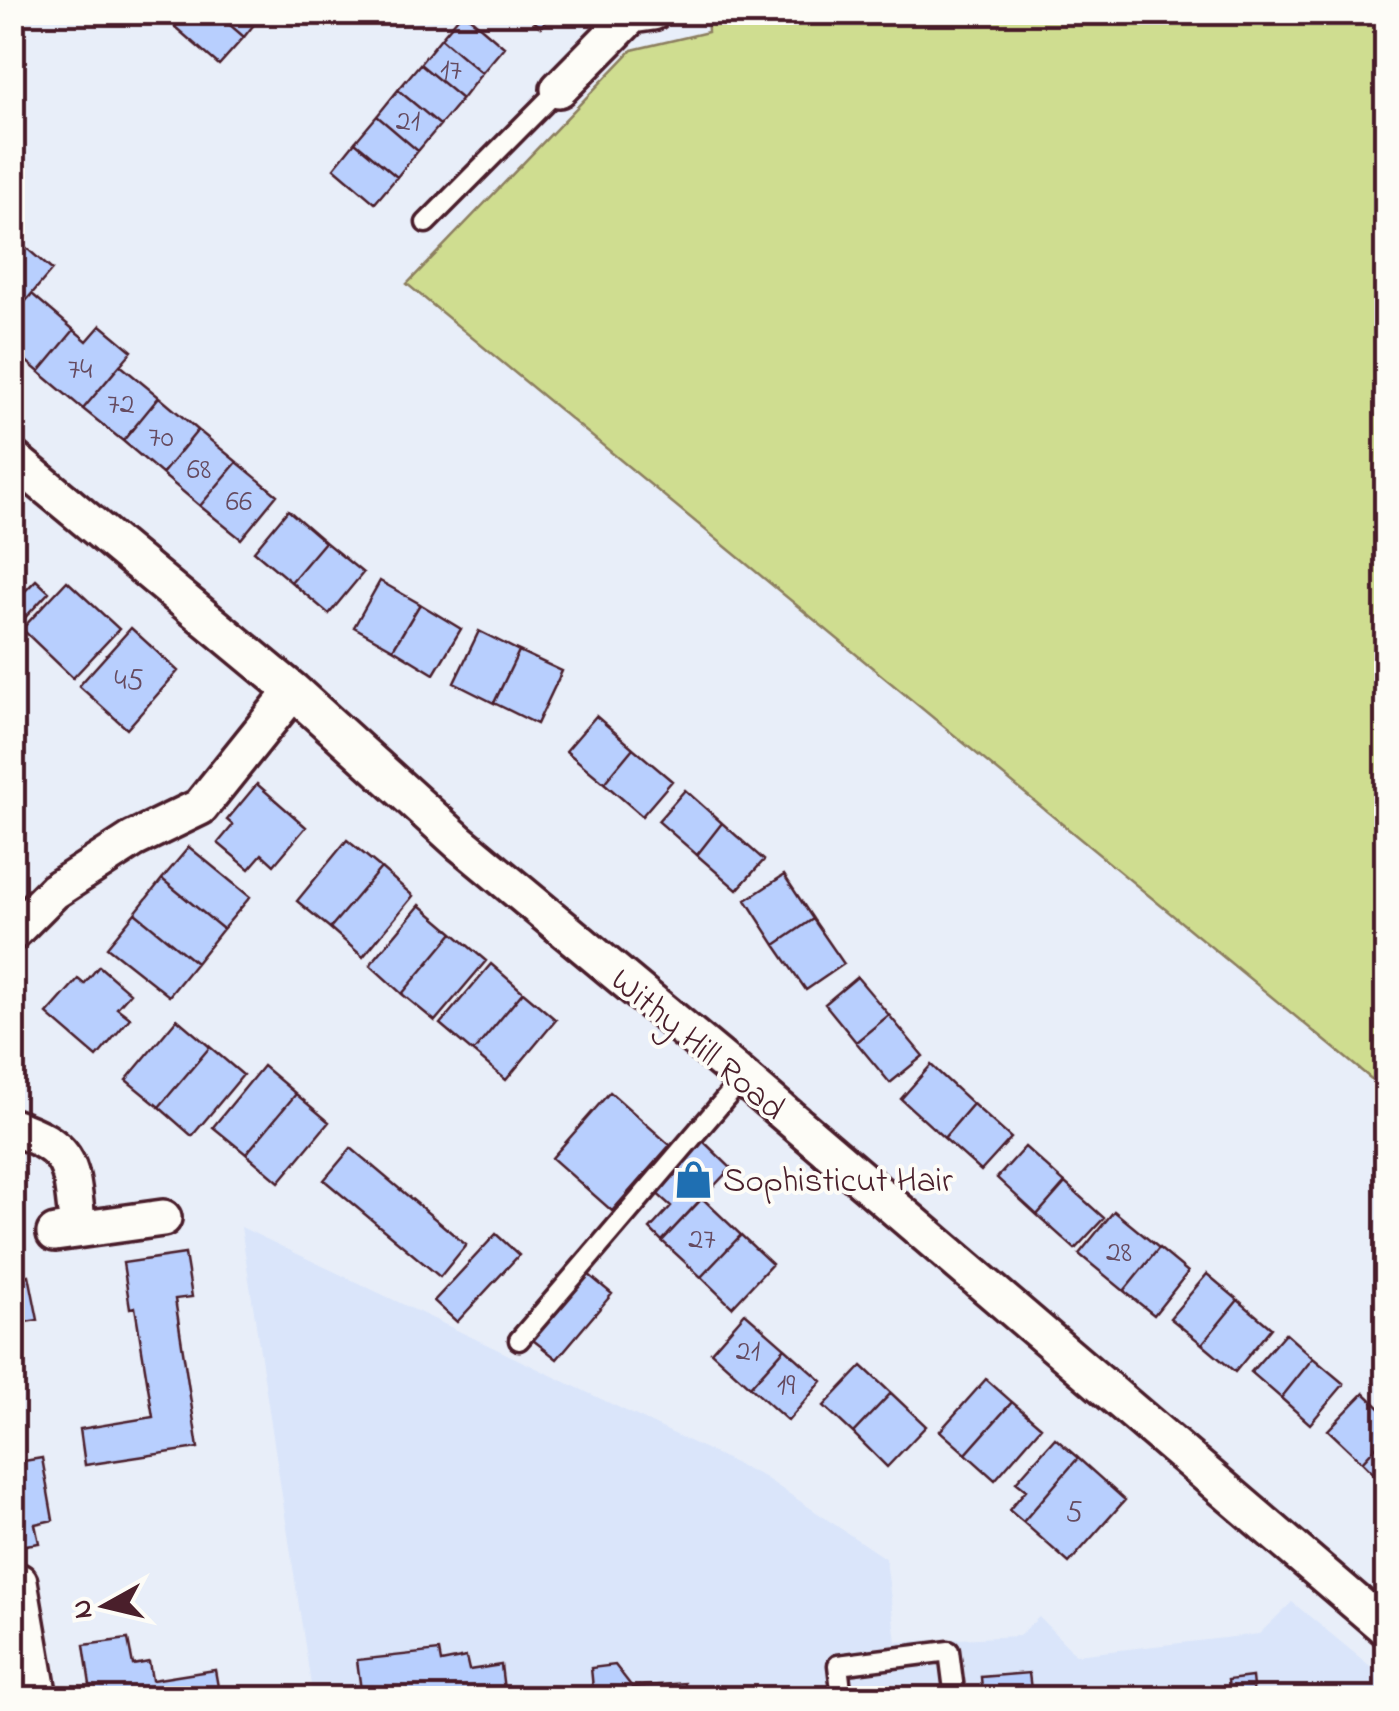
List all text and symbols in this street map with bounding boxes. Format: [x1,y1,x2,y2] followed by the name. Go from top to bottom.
[440,50,462,94] house number: 17
[396,101,420,145] house number: 21
[68,349,92,393] house number: 74
[107,384,135,428] house number: 72
[148,417,174,461] house number: 70
[187,449,211,493] house number: 68
[226,481,252,525] house number: 66
[114,660,144,704] house number: 45
[598,957,796,1134] street label: Withy Hill Road
[723,1157,953,1208] place label: Sophisticut Hair
[672,1158,714,1200] shop icon: Sophisticut Hair
[688,1219,716,1263] house number: 27
[1106,1232,1132,1276] house number: 28
[736,1331,760,1375] house number: 21
[777,1365,795,1409] house number: 19
[1065,1492,1083,1536] house number: 5
[55,1556,155,1656] north arrow
[62,1597,105,1621] text: N

